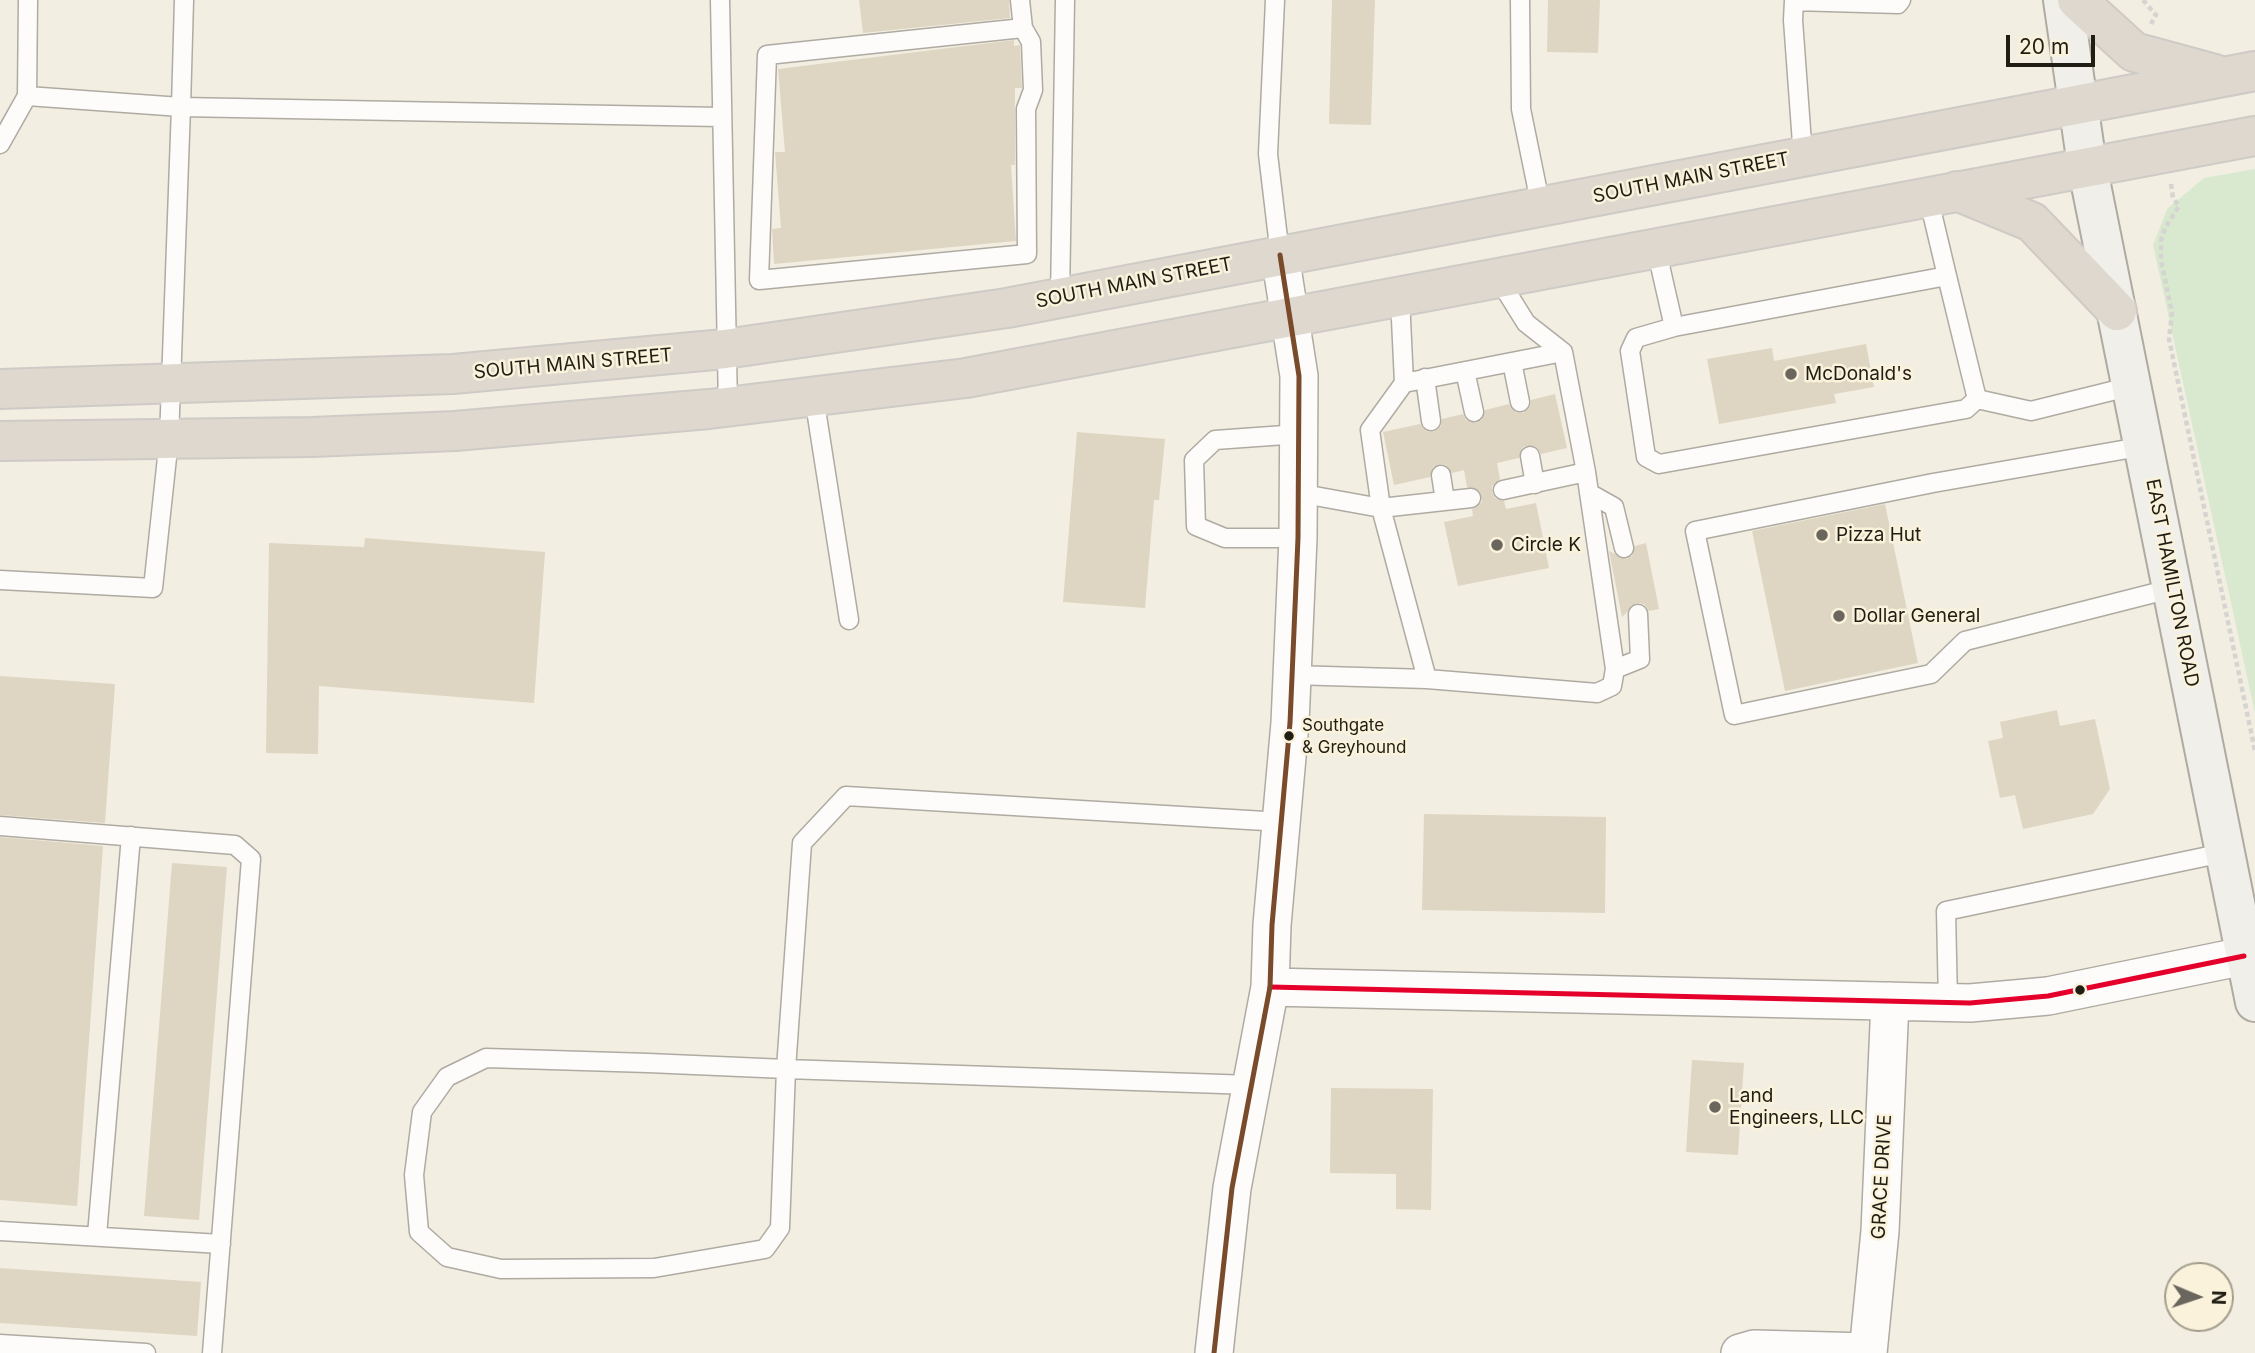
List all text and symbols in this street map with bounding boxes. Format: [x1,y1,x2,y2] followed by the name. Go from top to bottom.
[2010,21,2099,65] scale bar
[2019,34,2069,59] text: 20 m
[1591,148,1791,208] street label: SOUTH MAIN STREET
[1034,253,1234,313] street label: SOUTH MAIN STREET
[473,344,673,384] street label: SOUTH MAIN STREET
[1805,363,1912,385] place label: McDonald's
[1783,366,1799,382] marker: McDonald's
[2141,477,2203,689] street label: EAST HAMILTON ROAD
[1836,524,1921,546] place label: Pizza Hut
[1814,527,1830,543] marker: Pizza Hut
[1511,534,1581,556] place label: Circle K
[1489,537,1505,553] marker: Circle K
[1853,605,1980,627] place label: Dollar General
[1831,608,1847,624] marker: Dollar General
[1302,716,1406,756] place label: Southgate & Greyhound
[1282,729,1296,743] marker: Southgate & Greyhound
[2073,983,2087,997] unlabelled marker
[1729,1085,1864,1129] place label: Land Engineers, LLC
[1707,1099,1723,1115] marker: Land Engineers, LLC
[1867,1114,1897,1240] street label: GRACE DRIVE
[2164,1262,2234,1332] north arrow
[2207,1290,2230,1305] text: N

